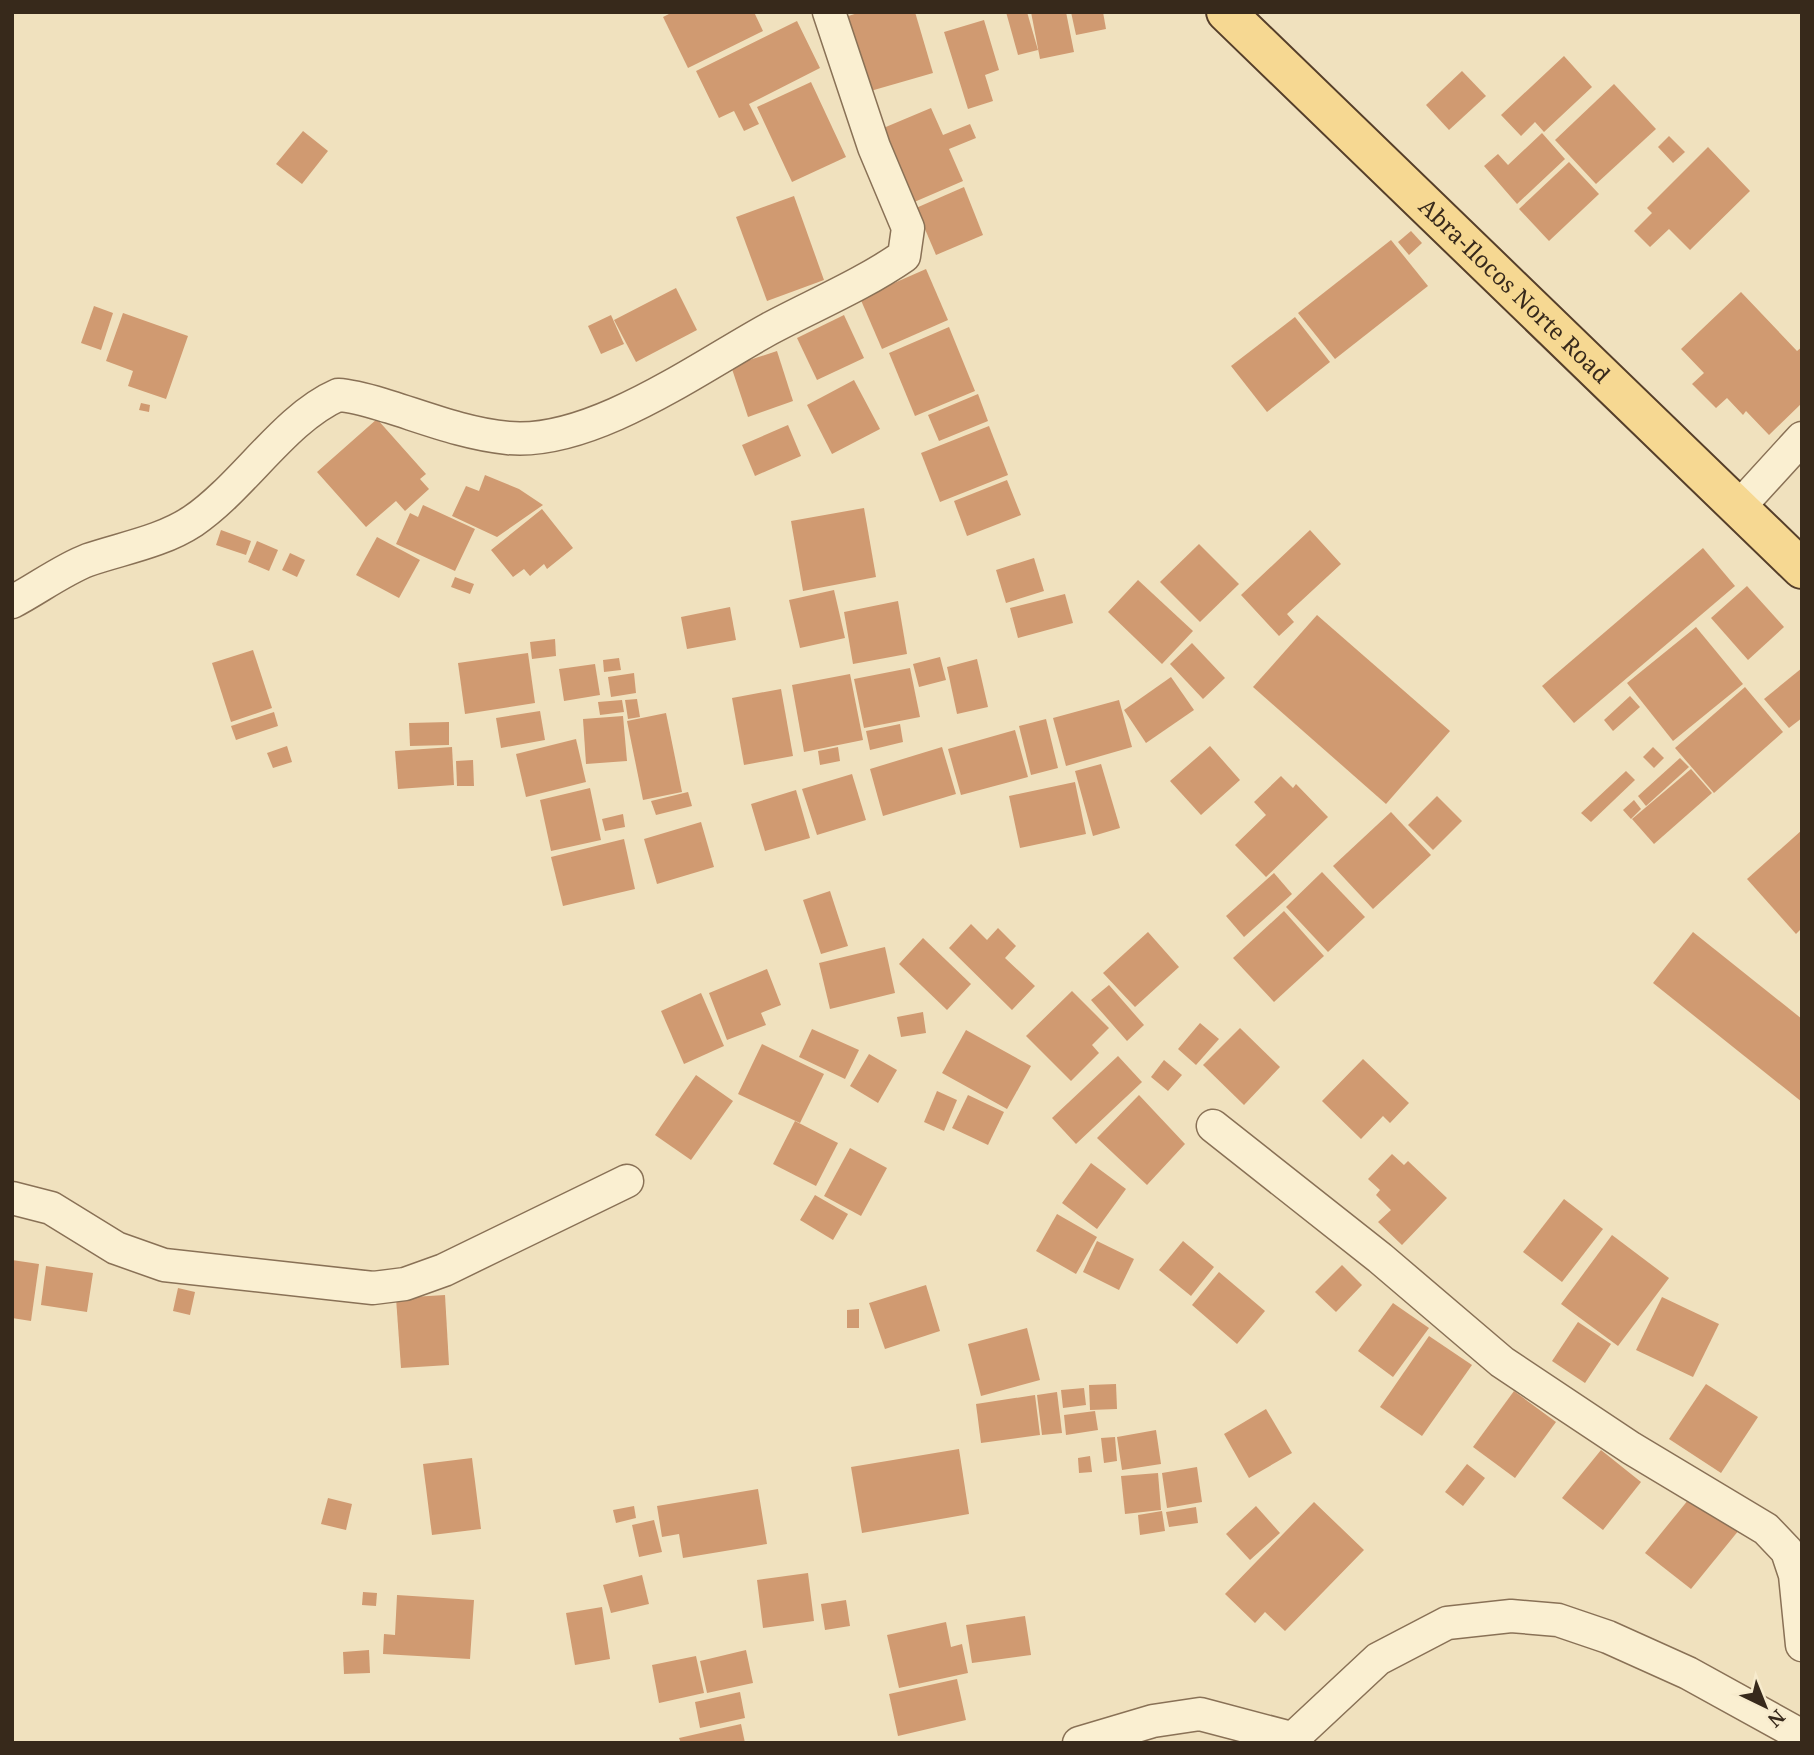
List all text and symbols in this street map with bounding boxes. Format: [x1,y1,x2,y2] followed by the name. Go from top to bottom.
[1412,190,1617,390] street label: Abra-Ilocos Norte Road
[1730,1671,1800,1741] north arrow
[1762,1704,1791,1733] text: N

